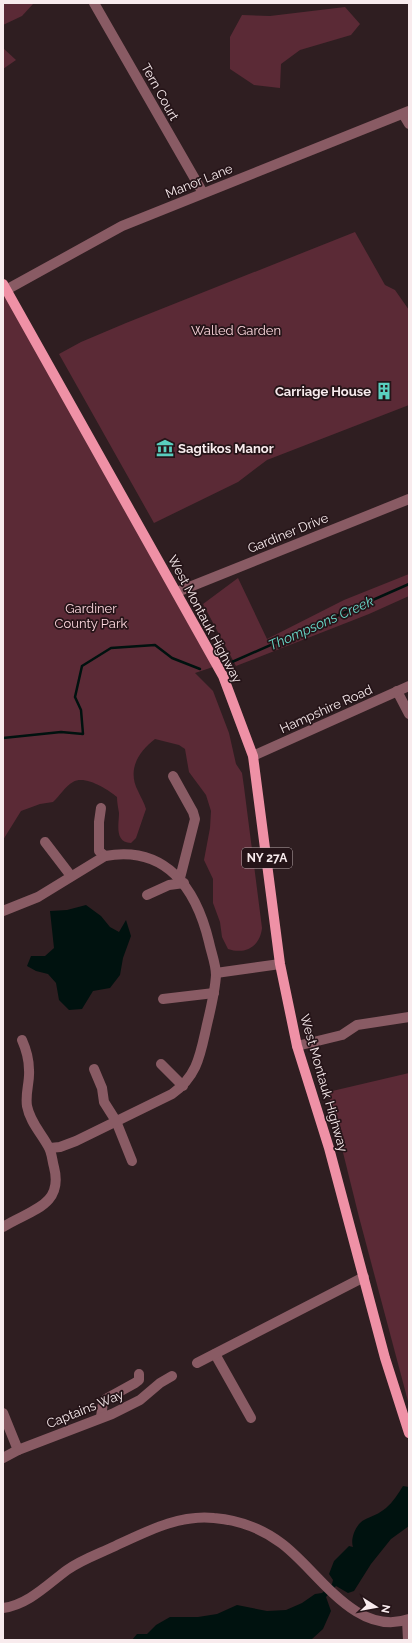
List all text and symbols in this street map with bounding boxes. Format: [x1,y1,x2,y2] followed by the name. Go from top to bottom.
[138,61,182,124] street label: Tern Court
[163,161,235,201] street label: Manor Lane
[191,323,281,338] park label: Walled Garden
[374,381,394,401] building icon: Carriage House
[275,384,371,399] place label: Carriage House
[155,438,175,458] museum icon: Sagtikos Manor
[178,441,274,456] place label: Sagtikos Manor
[246,510,331,556] street label: Gardiner Drive
[165,553,245,685] street label: West Montauk Highway
[266,592,376,653] water label: Thompsons Creek
[55,601,128,631] park label: Gardiner County Park
[277,682,375,736] street label: Hampshire Road
[242,848,292,868] road number: NY 27A
[297,1012,351,1154] street label: West Montauk Highway
[44,1387,126,1431] street label: Captains Way
[356,1587,396,1627] north arrow
[378,1603,393,1614] text: N

